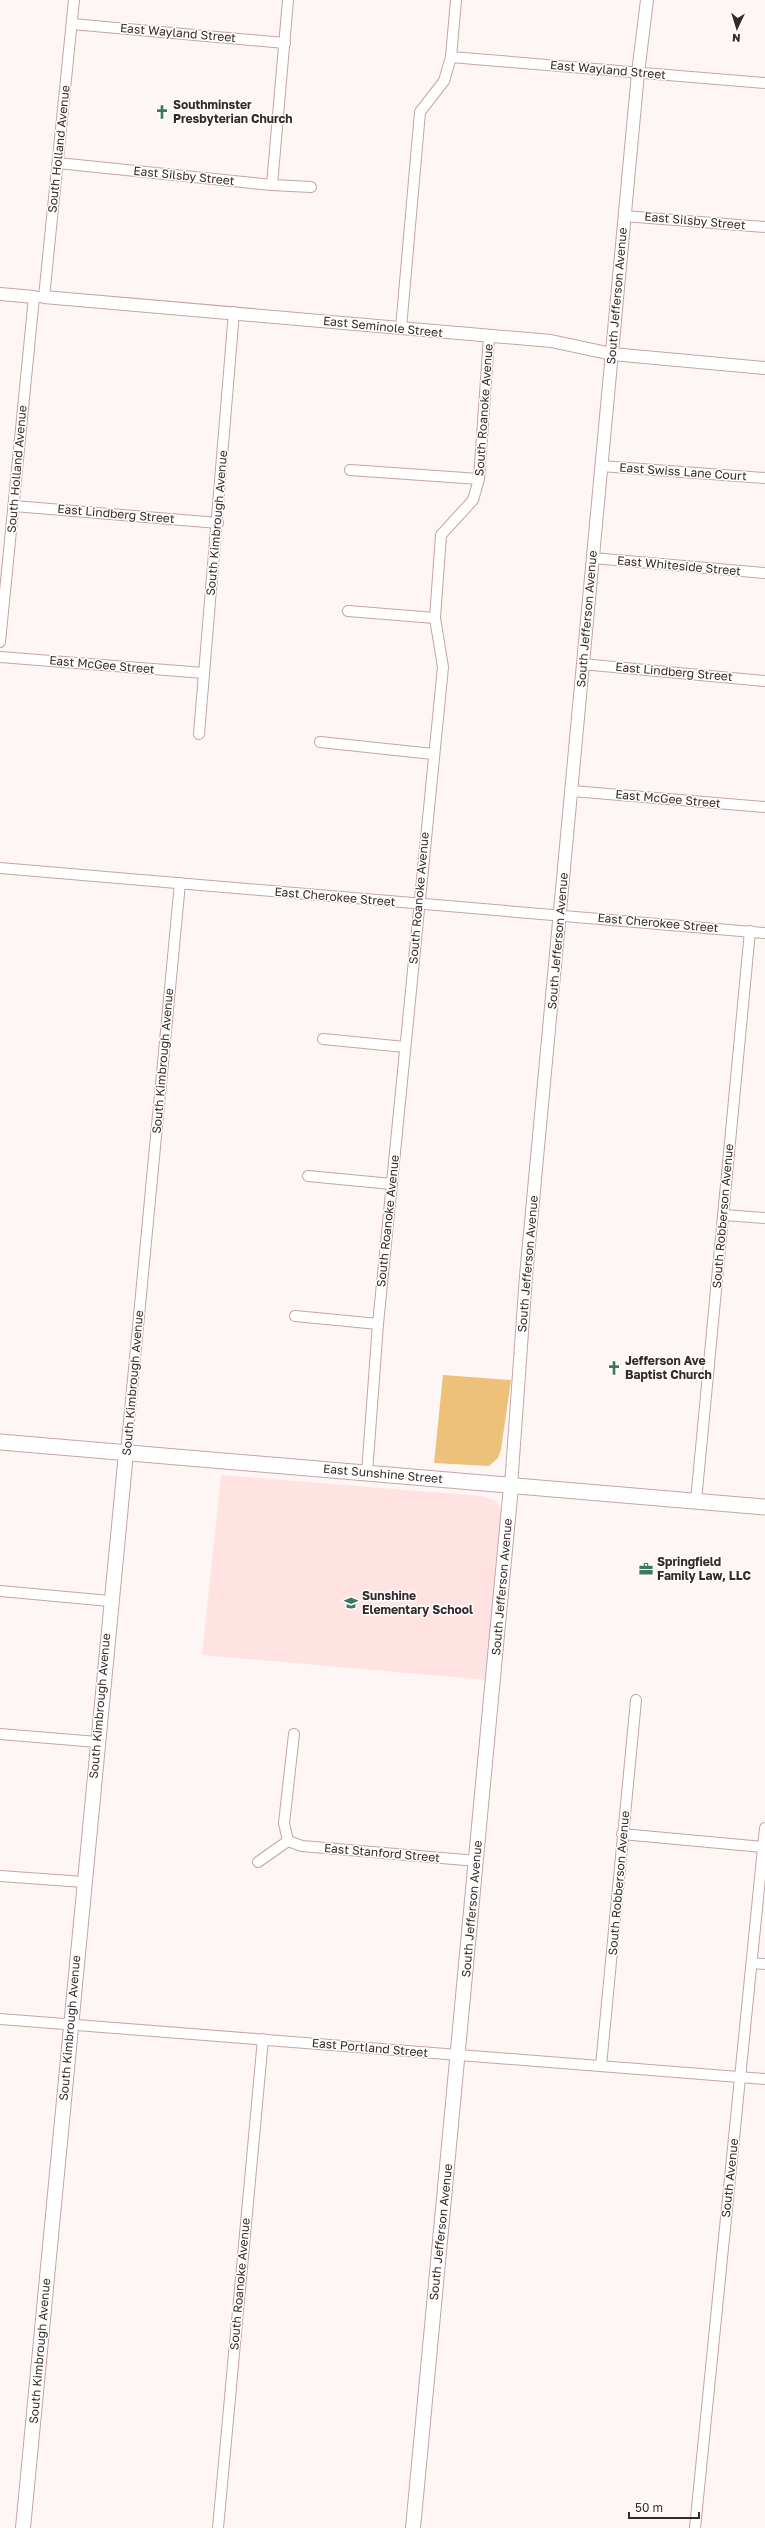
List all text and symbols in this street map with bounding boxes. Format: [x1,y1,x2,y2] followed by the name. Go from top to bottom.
[717,8,757,48] north arrow
[119,20,237,45] street label: East Wayland Street
[732,32,741,45] text: N
[549,57,667,82] street label: East Wayland Street
[44,84,73,213] street label: South Holland Avenue
[173,97,293,126] place label: Southminster Presbyterian Church
[154,104,170,120] church icon: Southminster Presbyterian Church
[133,163,236,188] street label: East Silsby Street
[644,209,747,232] street label: East Silsby Street
[603,227,630,365] street label: South Jefferson Avenue
[322,313,444,340] street label: East Seminole Street
[471,343,496,477] street label: South Roanoke Avenue
[3,404,30,533] street label: South Holland Avenue
[203,450,230,596] street label: South Kimbrough Avenue
[619,460,747,483] street label: East Swiss Lane Court
[57,501,176,526] street label: East Lindberg Street
[573,550,600,688] street label: South Jefferson Avenue
[616,553,742,578] street label: East Whiteside Street
[49,652,156,677] street label: East McGee Street
[615,659,734,684] street label: East Lindberg Street
[615,786,722,811] street label: East McGee Street
[405,831,432,965] street label: South Roanoke Avenue
[544,872,571,1010] street label: South Jefferson Avenue
[274,884,396,909] street label: East Cherokee Street
[597,910,719,935] street label: East Cherokee Street
[149,988,176,1134] street label: South Kimbrough Avenue
[709,1143,736,1289] street label: South Robberson Avenue
[373,1154,402,1288] street label: South Roanoke Avenue
[514,1195,541,1333] street label: South Jefferson Avenue
[119,1310,146,1456] street label: South Kimbrough Avenue
[625,1353,712,1382] place label: Jefferson Ave Baptist Church
[606,1360,622,1376] church icon: Jefferson Ave Baptist Church
[322,1461,444,1486] street label: East Sunshine Street
[488,1518,515,1656] street label: South Jefferson Avenue
[657,1554,751,1583] place label: Springfield Family Law, LLC
[638,1561,654,1577] office icon: Springfield Family Law, LLC
[362,1588,473,1617] place label: Sunshine Elementary School
[343,1595,359,1611] school or university icon: Sunshine Elementary School
[86,1633,113,1779] street label: South Kimbrough Avenue
[605,1810,632,1956] street label: South Robberson Avenue
[323,1840,441,1865] street label: East Stanford Street
[458,1840,485,1978] street label: South Jefferson Avenue
[56,1955,83,2101] street label: South Kimbrough Avenue
[311,2035,429,2060] street label: East Portland Street
[718,2138,741,2218] street label: South Avenue
[426,2163,455,2301] street label: South Jefferson Avenue
[226,2217,253,2351] street label: South Roanoke Avenue
[26,2278,53,2424] street label: South Kimbrough Avenue
[629,2494,699,2520] scale bar
[635,2500,663,2515] text: 50 m

